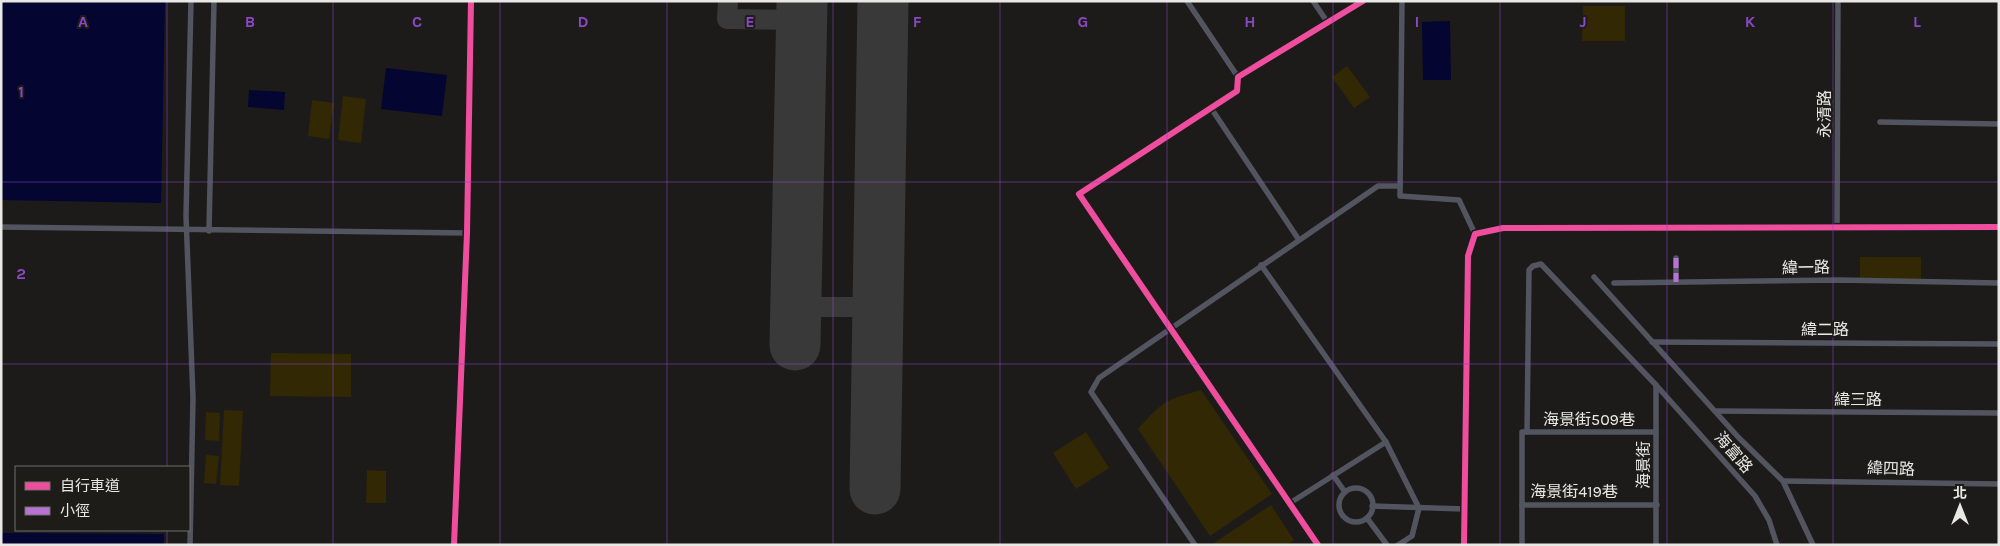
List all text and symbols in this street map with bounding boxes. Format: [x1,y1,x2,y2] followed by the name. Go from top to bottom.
[78,12,88,31] text: A
[245,12,255,31] text: B
[412,12,422,31] text: C
[578,12,589,31] text: D
[745,12,755,31] text: E
[913,12,922,31] text: F
[1078,12,1088,31] text: G
[1244,12,1256,31] text: H
[1415,12,1419,31] text: I
[1579,12,1587,31] text: J
[1745,12,1756,31] text: K
[1913,12,1921,31] text: L
[18,82,24,101] text: 1
[1815,90,1834,138] street label: 永清路
[1782,258,1830,277] street label: 緯一路
[16,264,26,283] text: 2
[1801,320,1849,339] street label: 緯二路
[1834,390,1882,409] street label: 緯三路
[1543,410,1635,429] street label: 海景街509巷
[1711,428,1757,477] street label: 海富路
[1634,441,1653,489] street label: 海景街
[1867,458,1915,479] street label: 緯四路
[15,466,190,531] legend
[60,477,120,495] text: 自行車道
[1935,481,1985,531] north arrow
[1530,482,1618,501] street label: 海景街419巷
[1953,485,1967,502] text: 北
[60,502,90,520] text: 小徑

